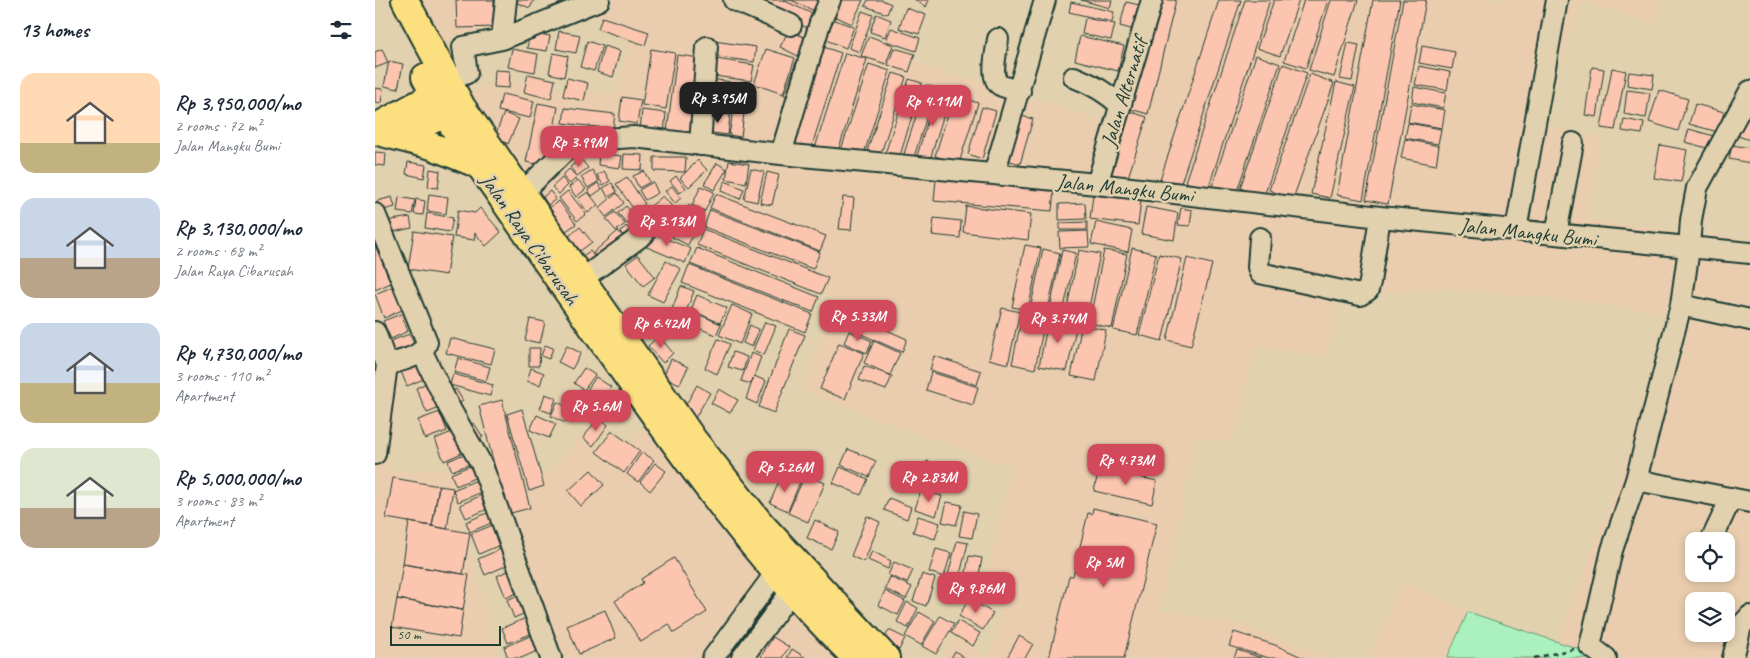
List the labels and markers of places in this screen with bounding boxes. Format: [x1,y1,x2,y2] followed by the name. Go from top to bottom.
[666,82,770,124] pin: Rp 3.95M
[881,84,985,127] pin: Rp 4.11M
[527,126,631,168] pin: Rp 3.99M
[615,204,719,247] pin: Rp 3.13M
[806,300,910,342] pin: Rp 5.33M
[1006,302,1110,344] pin: Rp 3.74M
[609,306,713,349] pin: Rp 6.42M
[550,390,642,432] pin: Rp 5.6M
[1074,444,1178,486] pin: Rp 4.73M
[733,450,837,493] pin: Rp 5.26M
[877,460,981,503] pin: Rp 2.83M
[1069,546,1139,588] pin: Rp 5M
[924,572,1028,614] pin: Rp 9.86M

